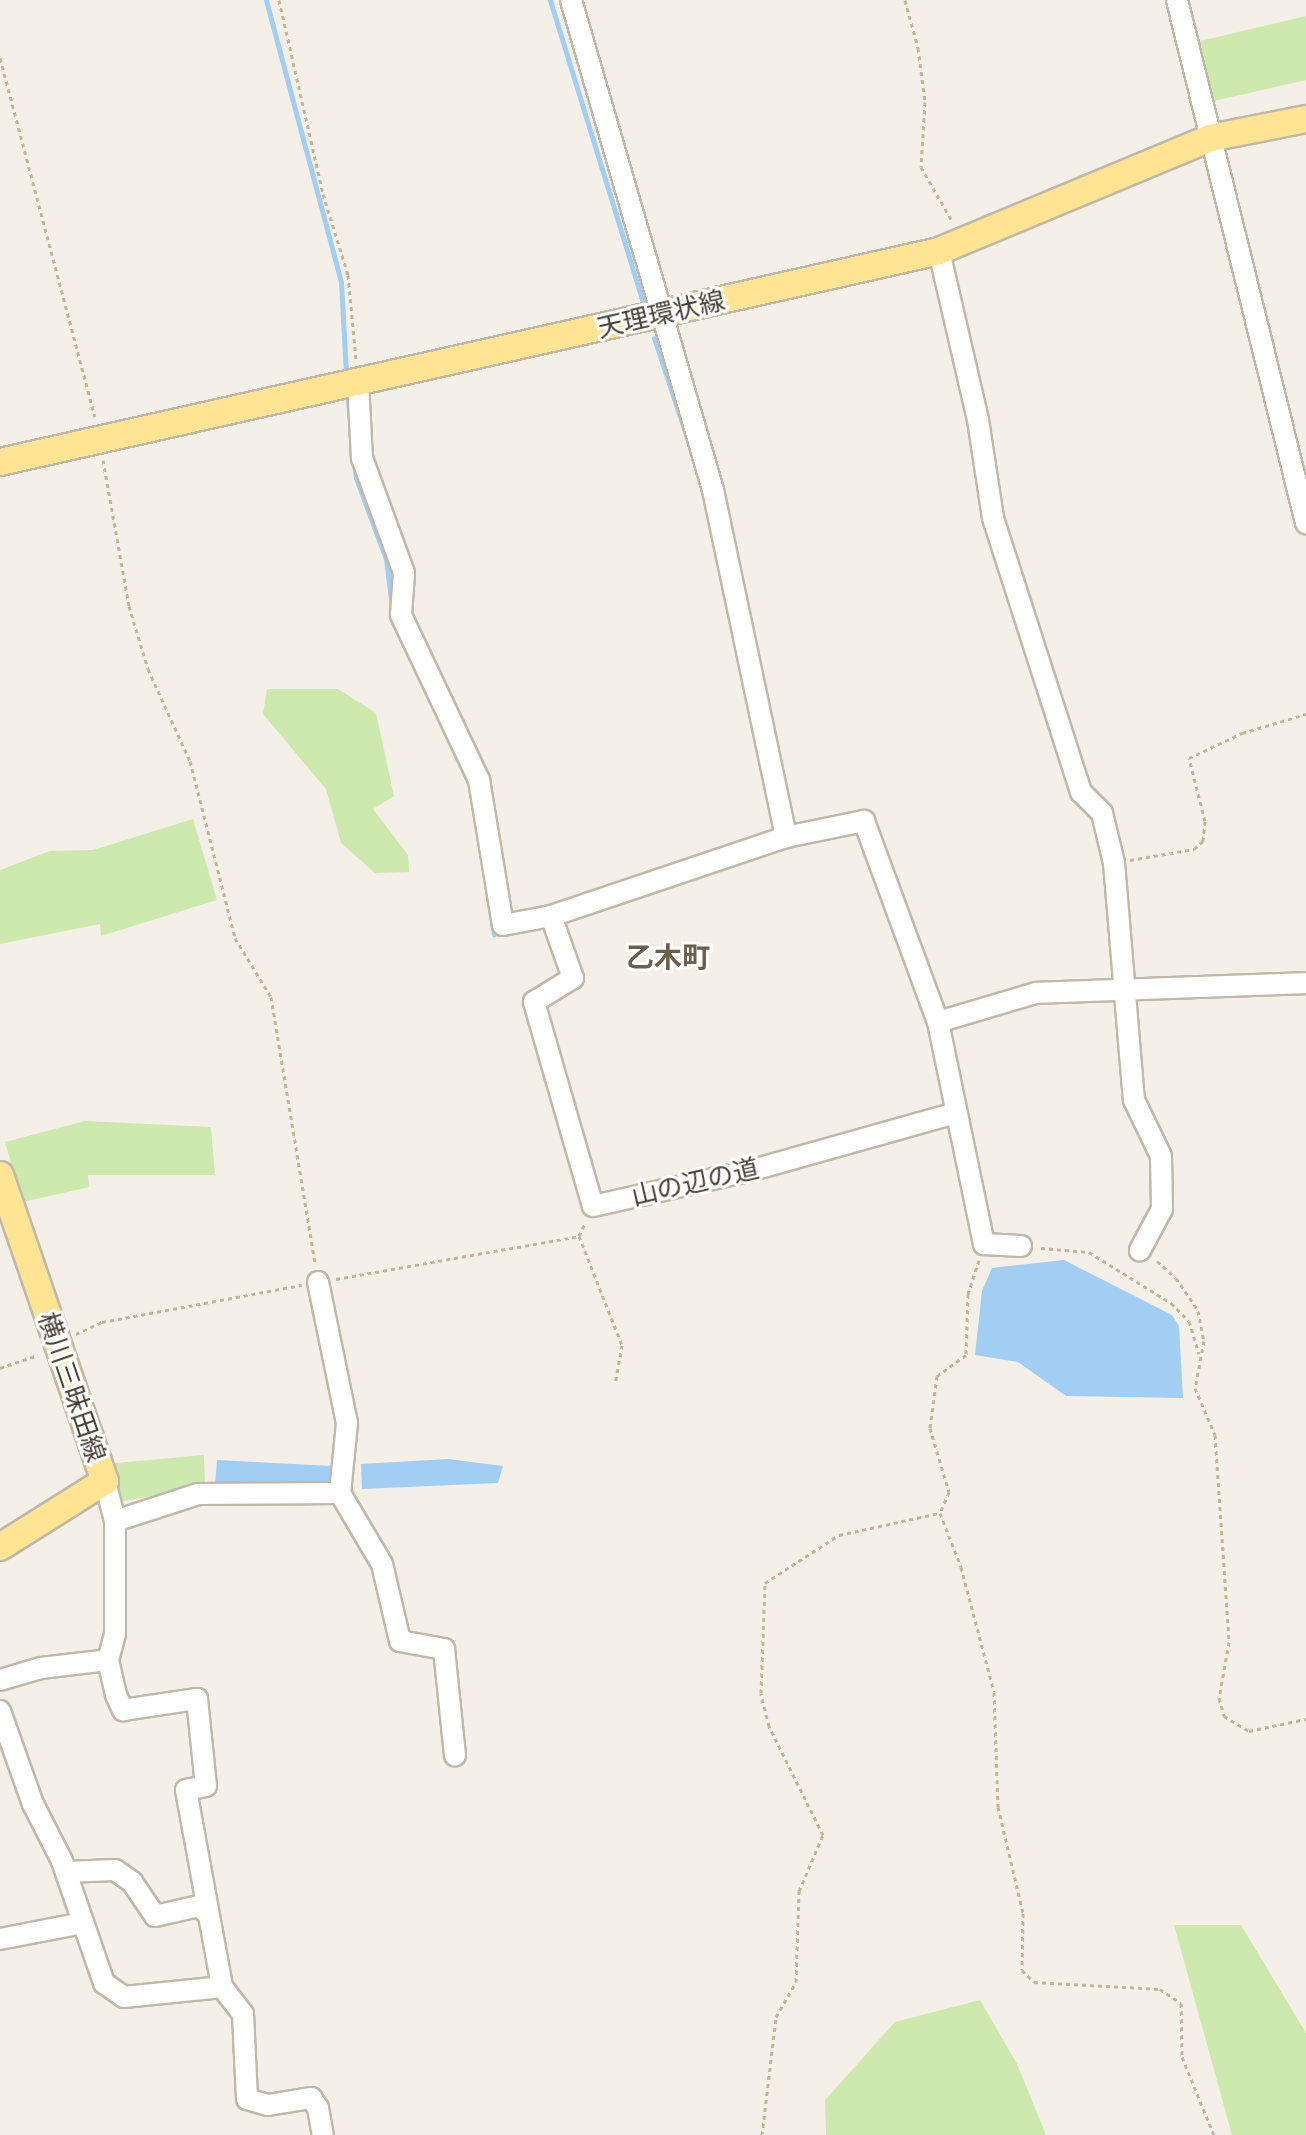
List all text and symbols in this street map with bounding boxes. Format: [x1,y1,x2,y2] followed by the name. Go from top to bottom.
[594,284,728,344] street label: 天理環状線
[626,939,710,973] district label: 乙木町
[628,1152,762,1212] street label: 山の辺の道
[32,1308,112,1466] street label: 横川三昧田線

